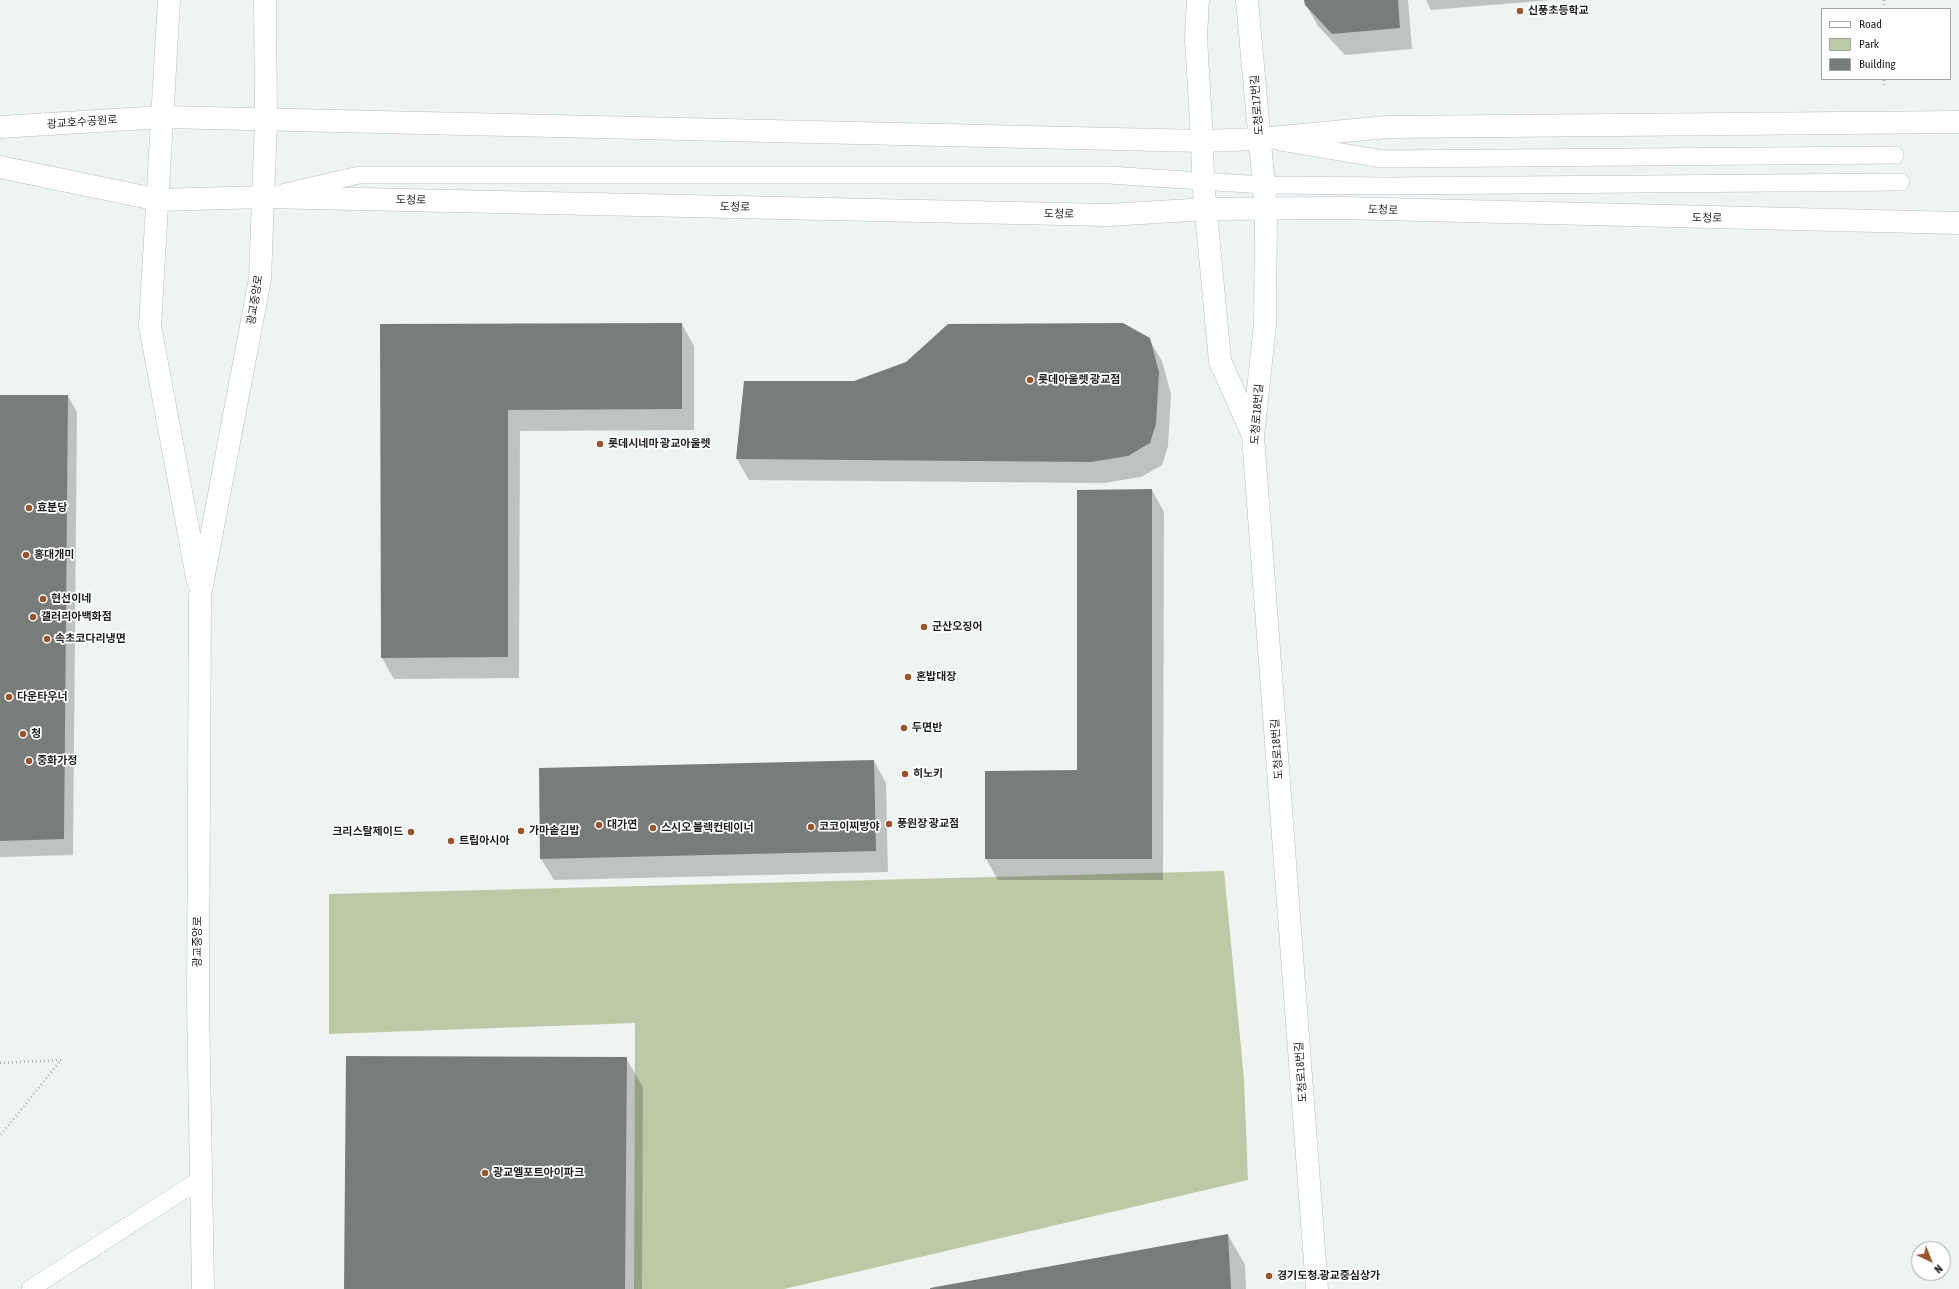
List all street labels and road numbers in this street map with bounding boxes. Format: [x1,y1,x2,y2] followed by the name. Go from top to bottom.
[1248,74,1266,136] street label: 도청로17번길
[46,113,118,131] street label: 광교호수공원로
[396,193,426,207] street label: 도청로
[720,200,750,214] street label: 도청로
[1368,203,1398,217] street label: 도청로
[1044,207,1074,221] street label: 도청로
[1692,211,1722,225] street label: 도청로
[245,274,265,326] street label: 광교중앙로
[1248,383,1266,445] street label: 도청로18번길
[1268,718,1286,780] street label: 도청로18번길
[191,917,205,967] street label: 광교중앙로
[1292,1041,1310,1103] street label: 도청로18번길

